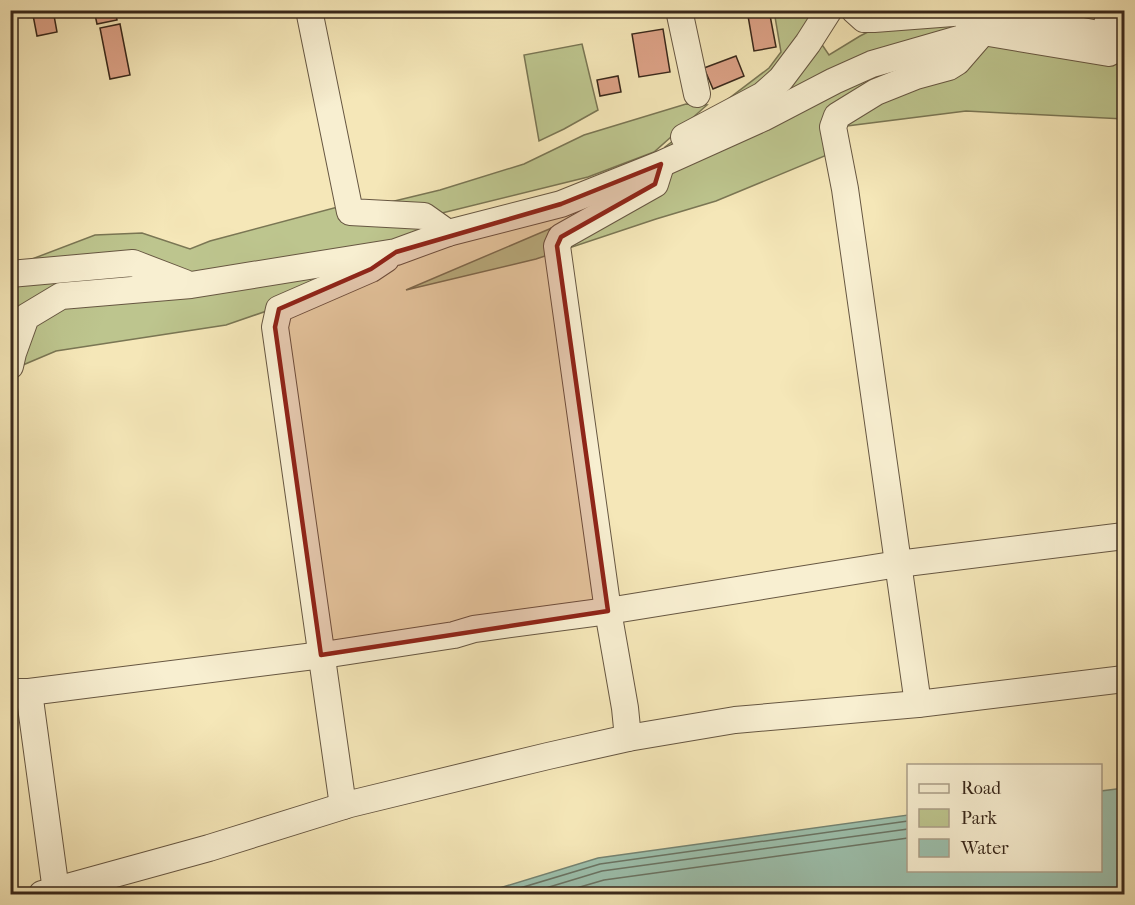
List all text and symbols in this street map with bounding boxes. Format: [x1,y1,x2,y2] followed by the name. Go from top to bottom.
[907,764,1102,872] legend
[961,778,1001,799] text: Road
[961,808,998,829] text: Park
[960,838,1009,859] text: Water

